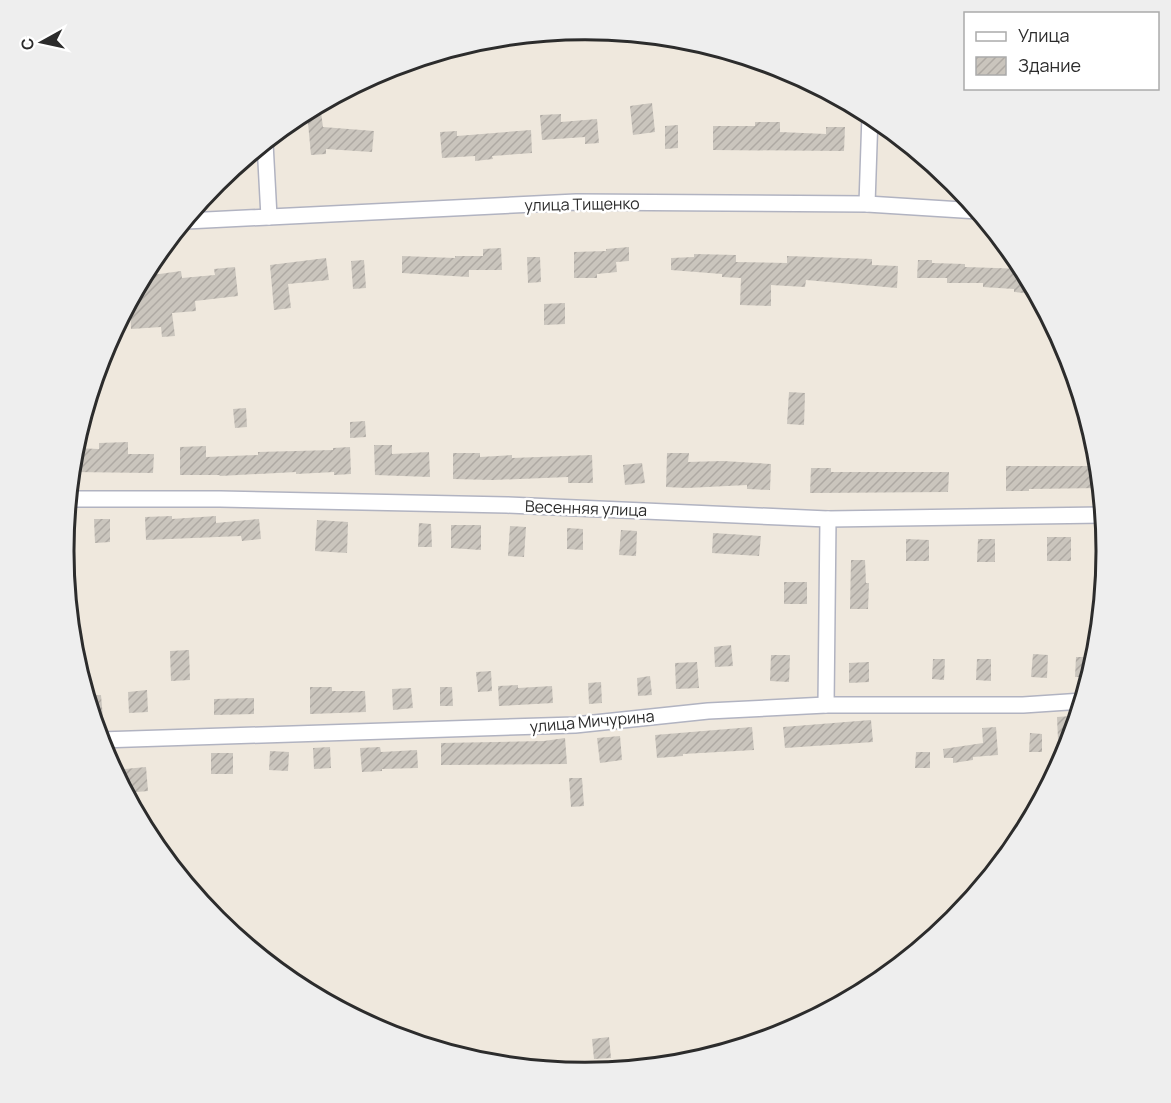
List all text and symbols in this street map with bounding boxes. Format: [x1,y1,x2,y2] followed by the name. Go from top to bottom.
[12,12,72,72] north arrow
[964,12,1159,90] legend
[1018,23,1070,47] text: Улица
[15,37,39,51] text: С
[1018,53,1081,77] text: Здание
[524,192,640,216] street label: улица Тищенко
[524,495,648,521] street label: Весенняя улица
[529,705,655,737] street label: улица Мичурина

